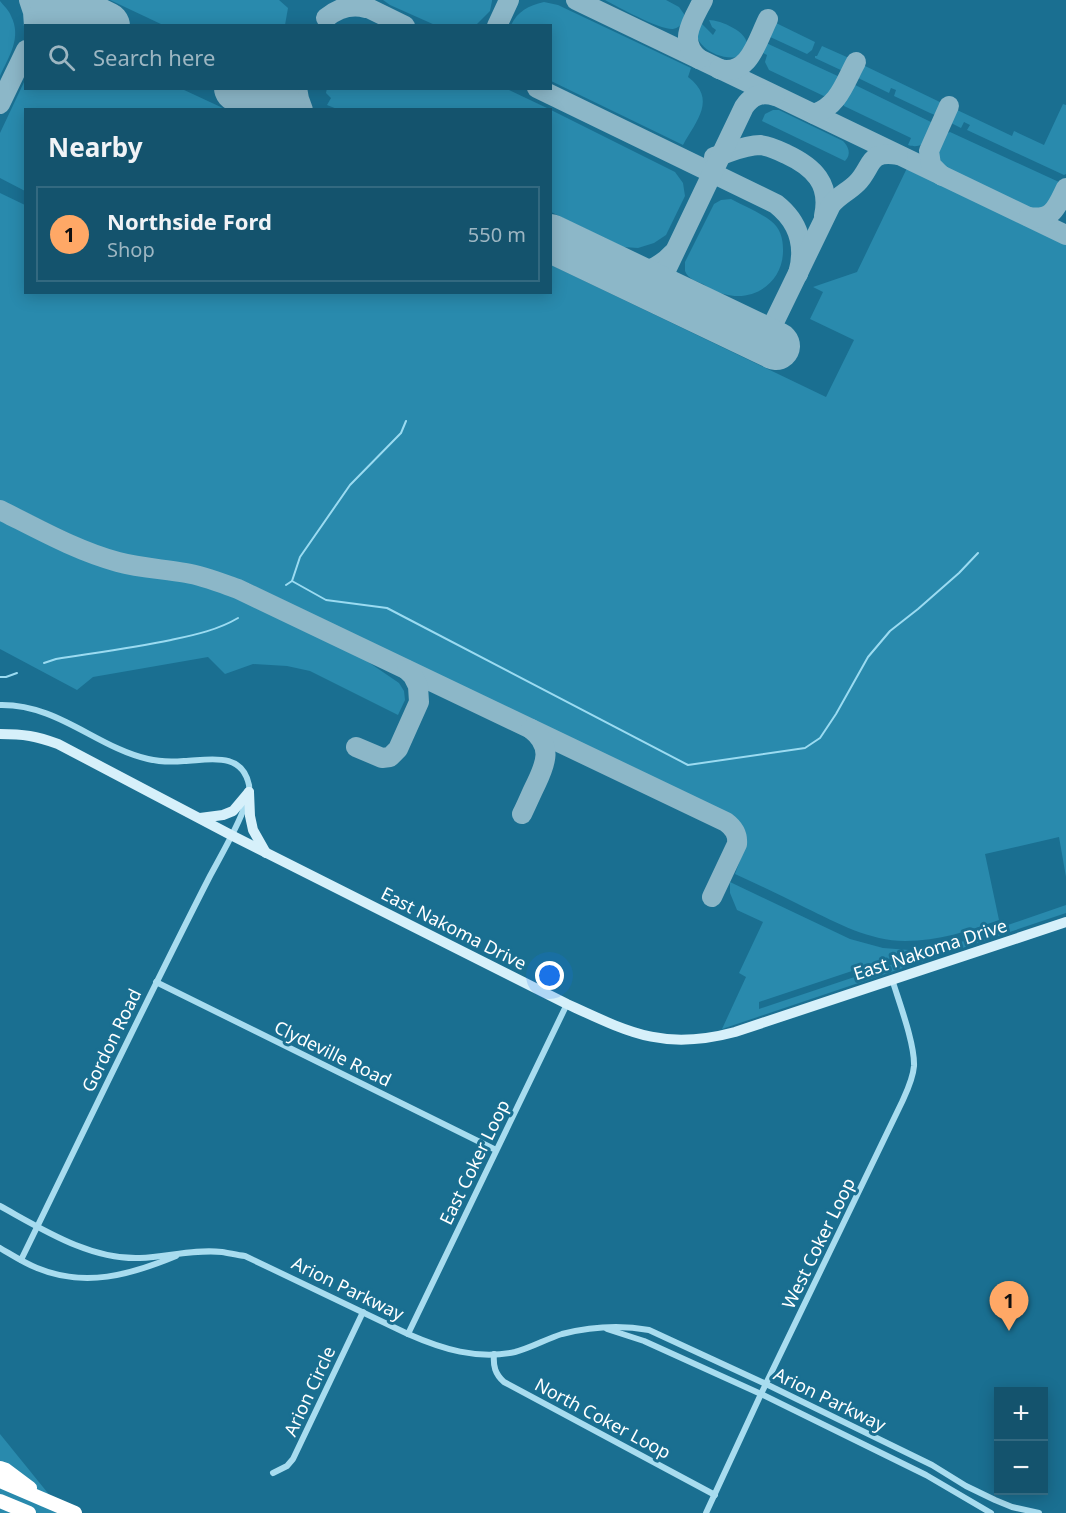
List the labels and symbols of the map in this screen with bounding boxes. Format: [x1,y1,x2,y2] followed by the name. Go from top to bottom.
[377,881,531,975] street label: East Nakoma Drive
[850,913,1010,985] street label: East Nakoma Drive
[535,961,564,990] your location
[76,984,146,1096] street label: Gordon Road
[271,1014,395,1092] street label: Clydeville Road
[433,1095,515,1229] street label: East Coker Loop
[776,1174,860,1312] street label: West Coker Loop
[288,1251,409,1326] street label: Arion Parkway
[990,1282,1028,1331] pin: 1
[278,1342,340,1440] street label: Arion Circle
[770,1362,891,1437] street label: Arion Parkway
[531,1372,675,1464] street label: North Coker Loop

